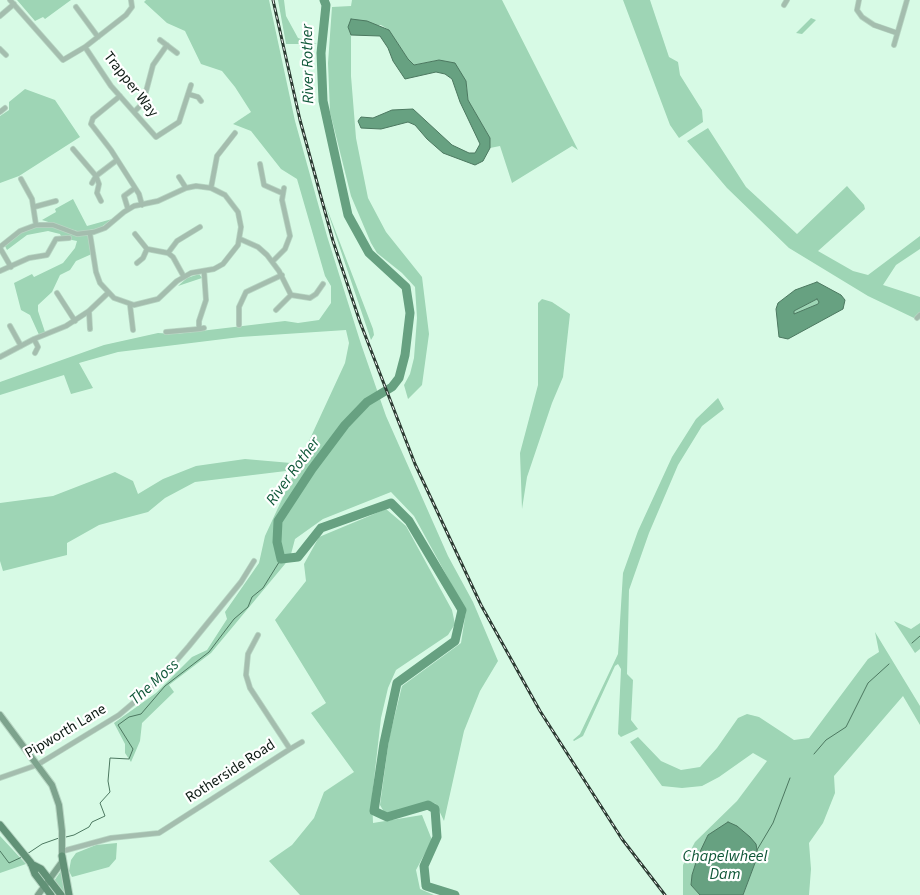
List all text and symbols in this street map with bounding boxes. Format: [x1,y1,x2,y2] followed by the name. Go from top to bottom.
[299,24,319,104] water label: River Rother
[99,49,161,121] street label: Trapper Way
[263,434,325,510] water label: River Rother
[126,656,184,710] water label: The Moss
[22,701,110,763] street label: Pipworth Lane
[183,736,279,808] street label: Rotherside Road
[683,847,767,885] water label: Chapelwheel Dam

